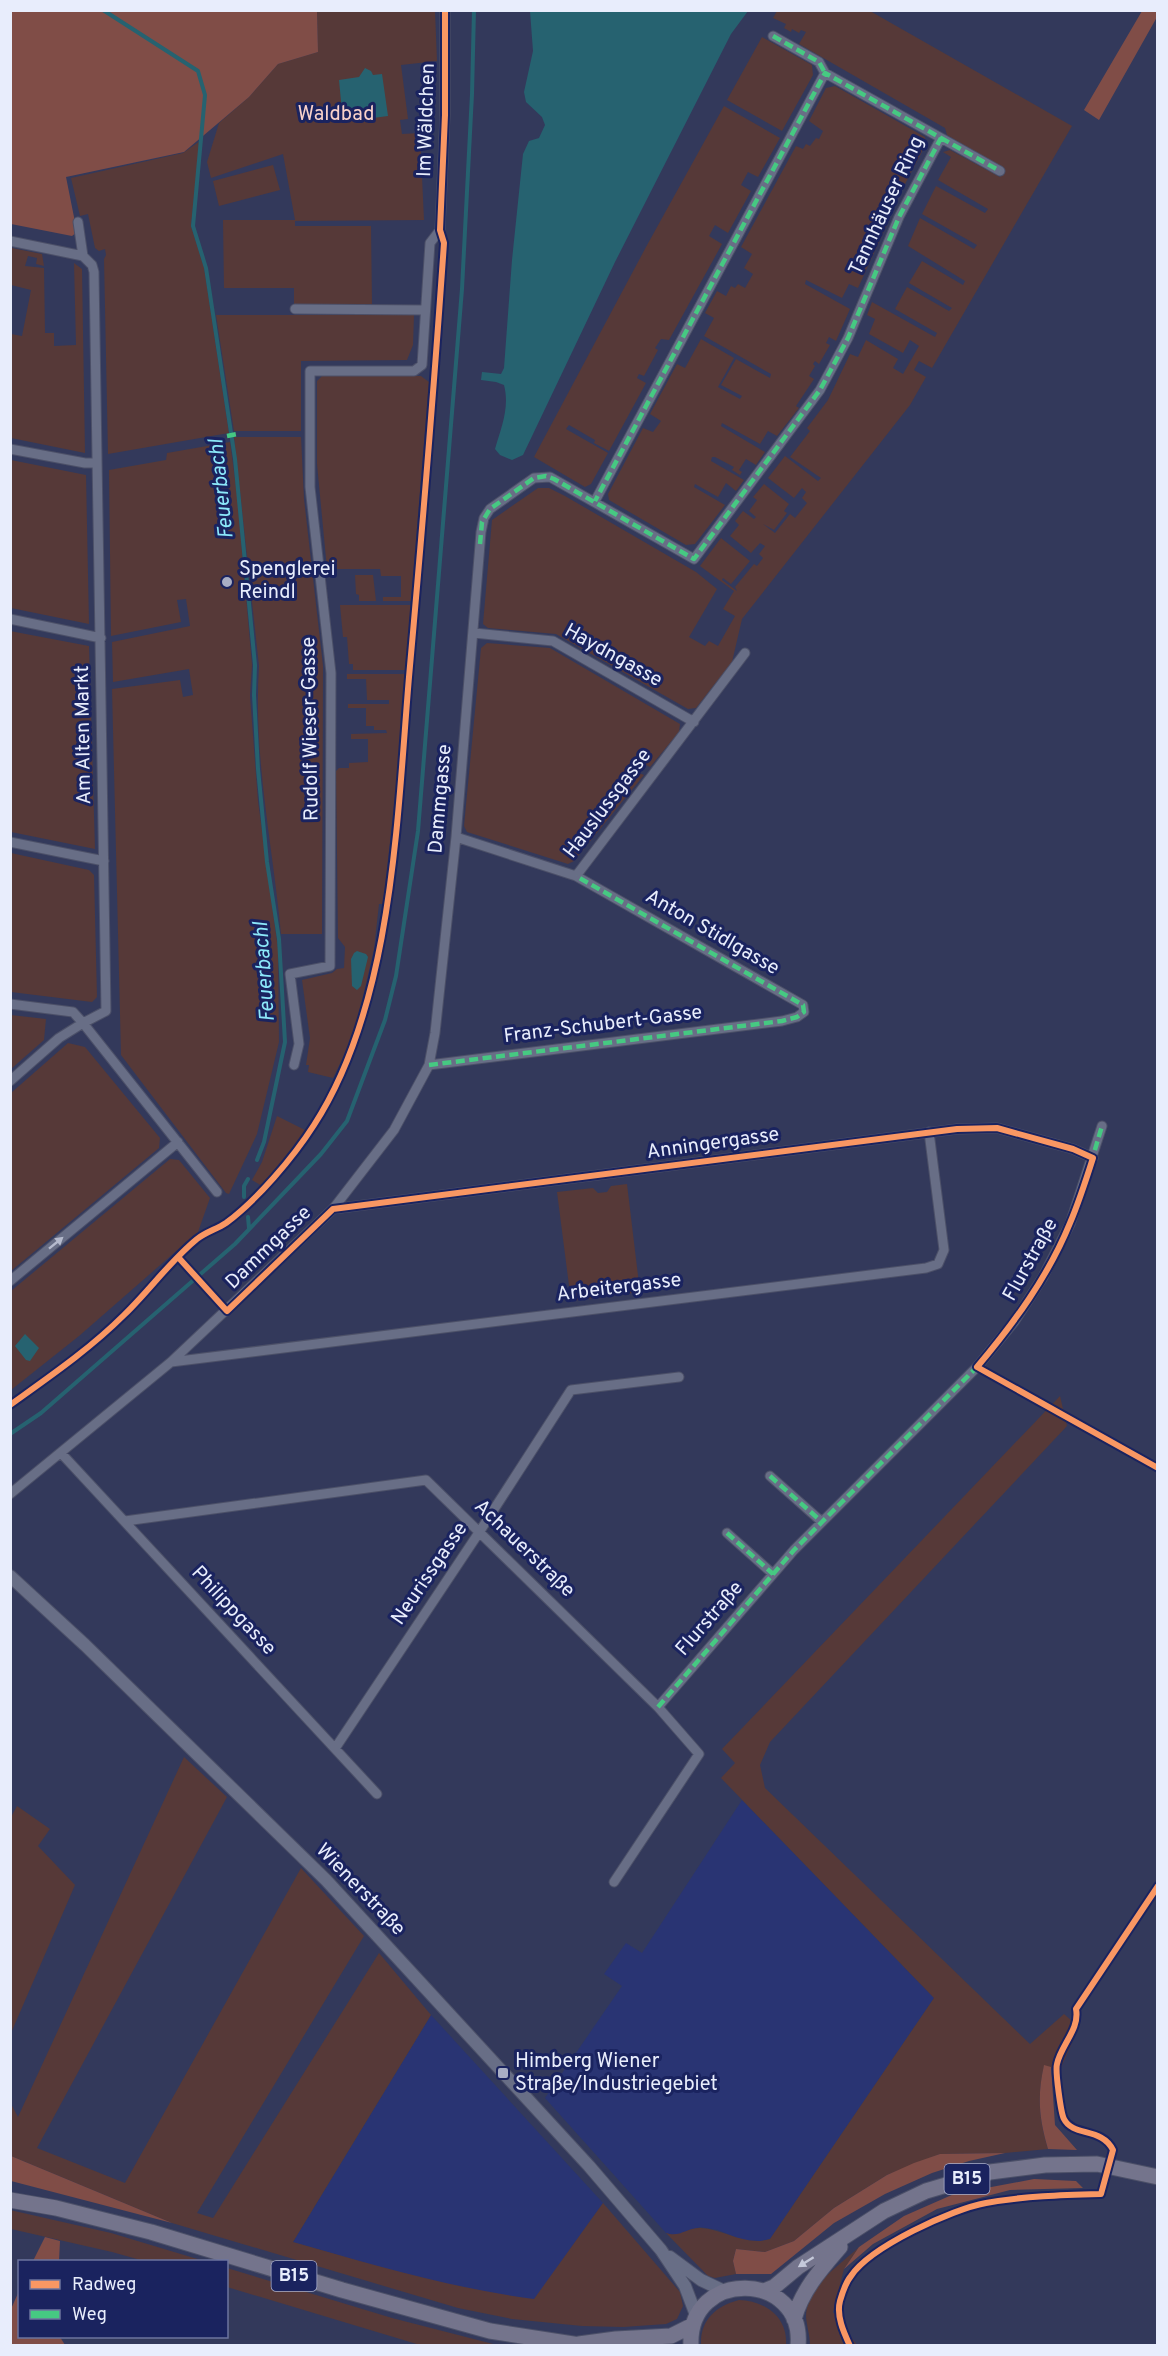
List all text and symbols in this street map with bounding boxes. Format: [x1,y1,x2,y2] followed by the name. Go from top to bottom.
[412,62,442,178] street label: Im Wäldchen
[298,102,374,128] park label: Waldbad
[843,132,931,280] street label: Tannhäuser Ring
[203,436,241,540] water label: Feuerbachl
[239,557,336,606] place label: Spenglerei Reindl
[220,575,234,589] marker: Spenglerei Reindl
[559,618,667,694] street label: Haydngasse
[296,637,326,821] street label: Rudolf Wieser-Gasse
[70,665,98,805] street label: Am Alten Markt
[423,743,459,855] street label: Dammgasse
[558,744,658,864] street label: Hauslussgasse
[640,884,784,982] street label: Anton Stidlgasse
[248,919,282,1023] water label: Feuerbachl
[502,1000,704,1050] street label: Franz-Schubert-Gasse
[645,1122,781,1166] street label: Anningergasse
[220,1201,318,1295] street label: Dammgasse
[998,1214,1064,1306] street label: Flurstraße
[48,1237,64,1250] one-way arrow
[555,1267,683,1309] street label: Arbeitergasse
[468,1494,580,1604] street label: Achauerstraße
[386,1517,474,1631] street label: Neurissgasse
[185,1561,281,1661] street label: Philippgasse
[670,1576,750,1662] street label: Flurstraße
[309,1838,411,1942] street label: Wienerstraße
[515,2049,718,2098] place label: Himberg Wiener Straße/Industriegebiet
[496,2066,510,2080] marker: Himberg Wiener Straße/Industriegebiet
[944,2164,990,2194] road number: B15
[798,2257,814,2268] one-way arrow
[18,2260,228,2338] legend
[272,2261,316,2291] road number: B15
[72,2274,136,2297] text: Radweg
[72,2304,107,2327] text: Weg

